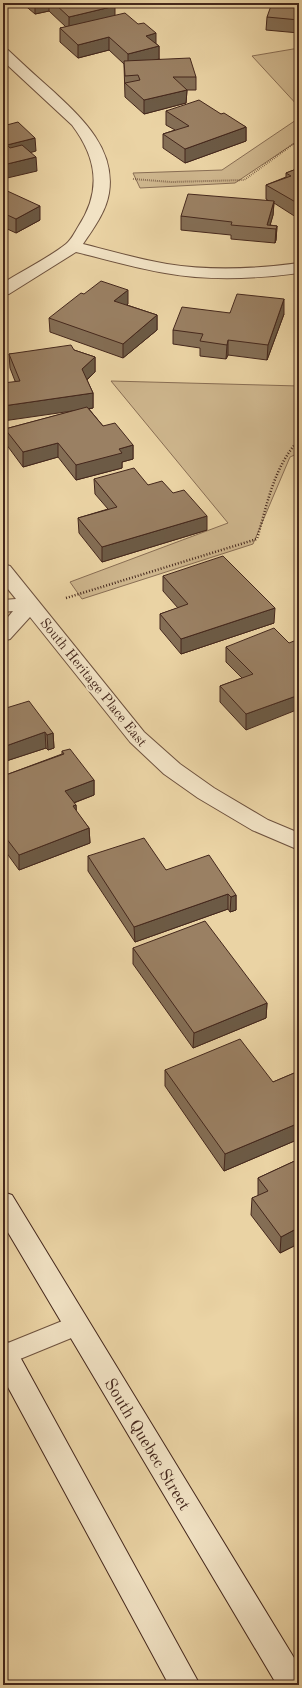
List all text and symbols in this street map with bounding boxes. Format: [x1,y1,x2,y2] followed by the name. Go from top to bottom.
[37,616,149,749] street label: South Heritage Place East
[101,1376,193,1514] street label: South Quebec Street

